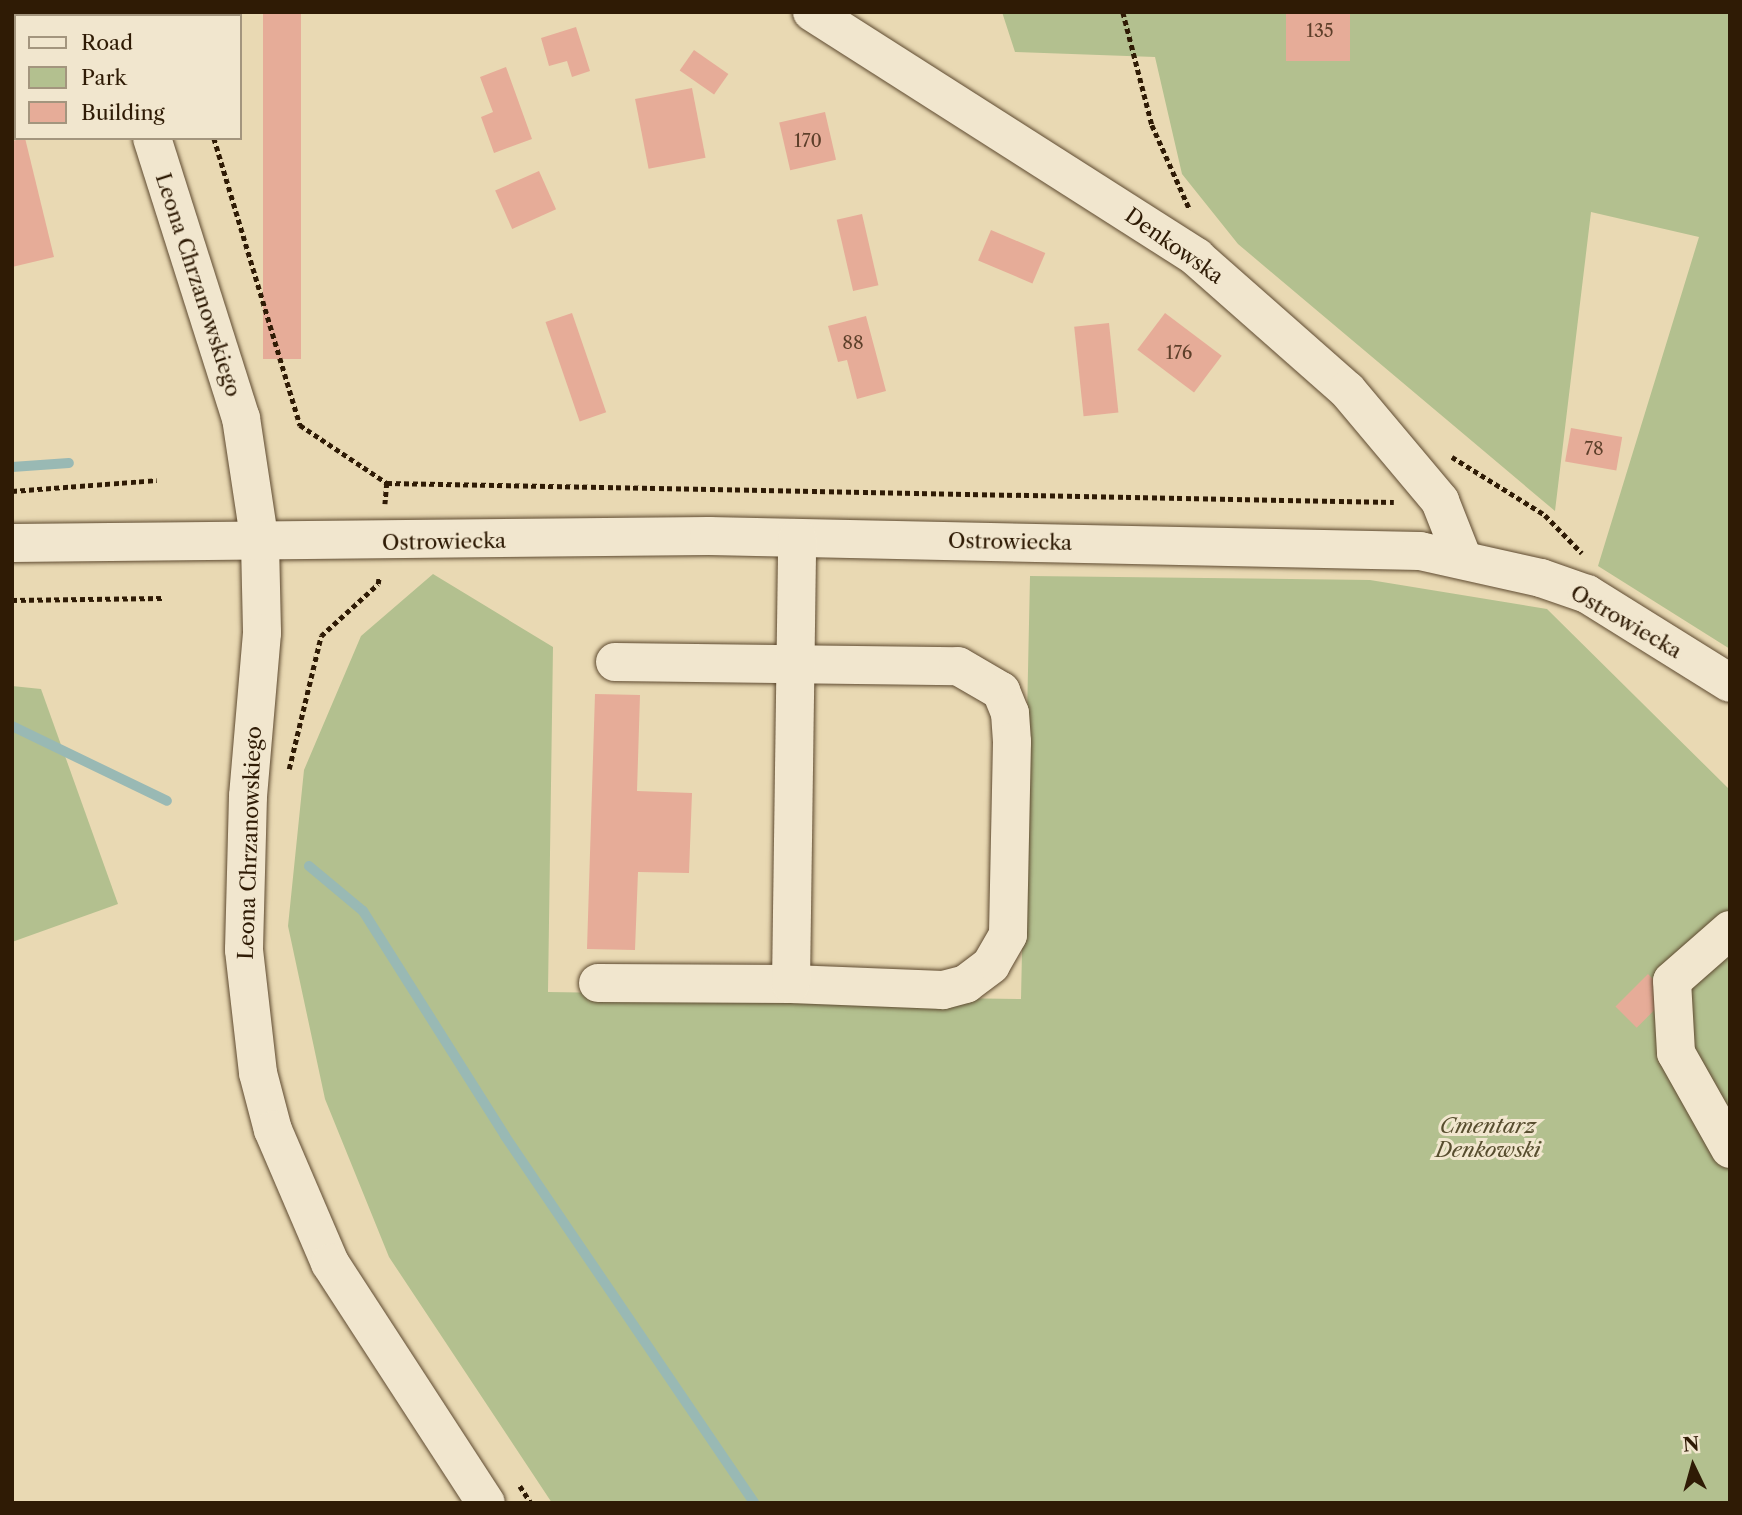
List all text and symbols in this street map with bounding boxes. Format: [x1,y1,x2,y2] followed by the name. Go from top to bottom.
[14,14,242,140] legend
[1306,20,1334,42] house number: 135
[81,30,133,55] text: Road
[81,65,127,90] text: Park
[81,100,165,125] text: Building
[794,130,822,152] house number: 170
[150,170,246,400] street label: Leona Chrzanowskiego
[1120,203,1228,289] street label: Denkowska
[842,332,864,354] house number: 88
[1166,342,1192,364] house number: 176
[1584,438,1604,460] house number: 78
[382,528,506,556] street label: Ostrowiecka
[948,528,1072,556] street label: Ostrowiecka
[1566,580,1686,664] street label: Ostrowiecka
[233,726,267,960] street label: Leona Chrzanowskiego
[1436,1113,1540,1163] park label: Cmentarz Denkowski
[1658,1431,1728,1501] north arrow
[1682,1432,1700,1457] text: N

